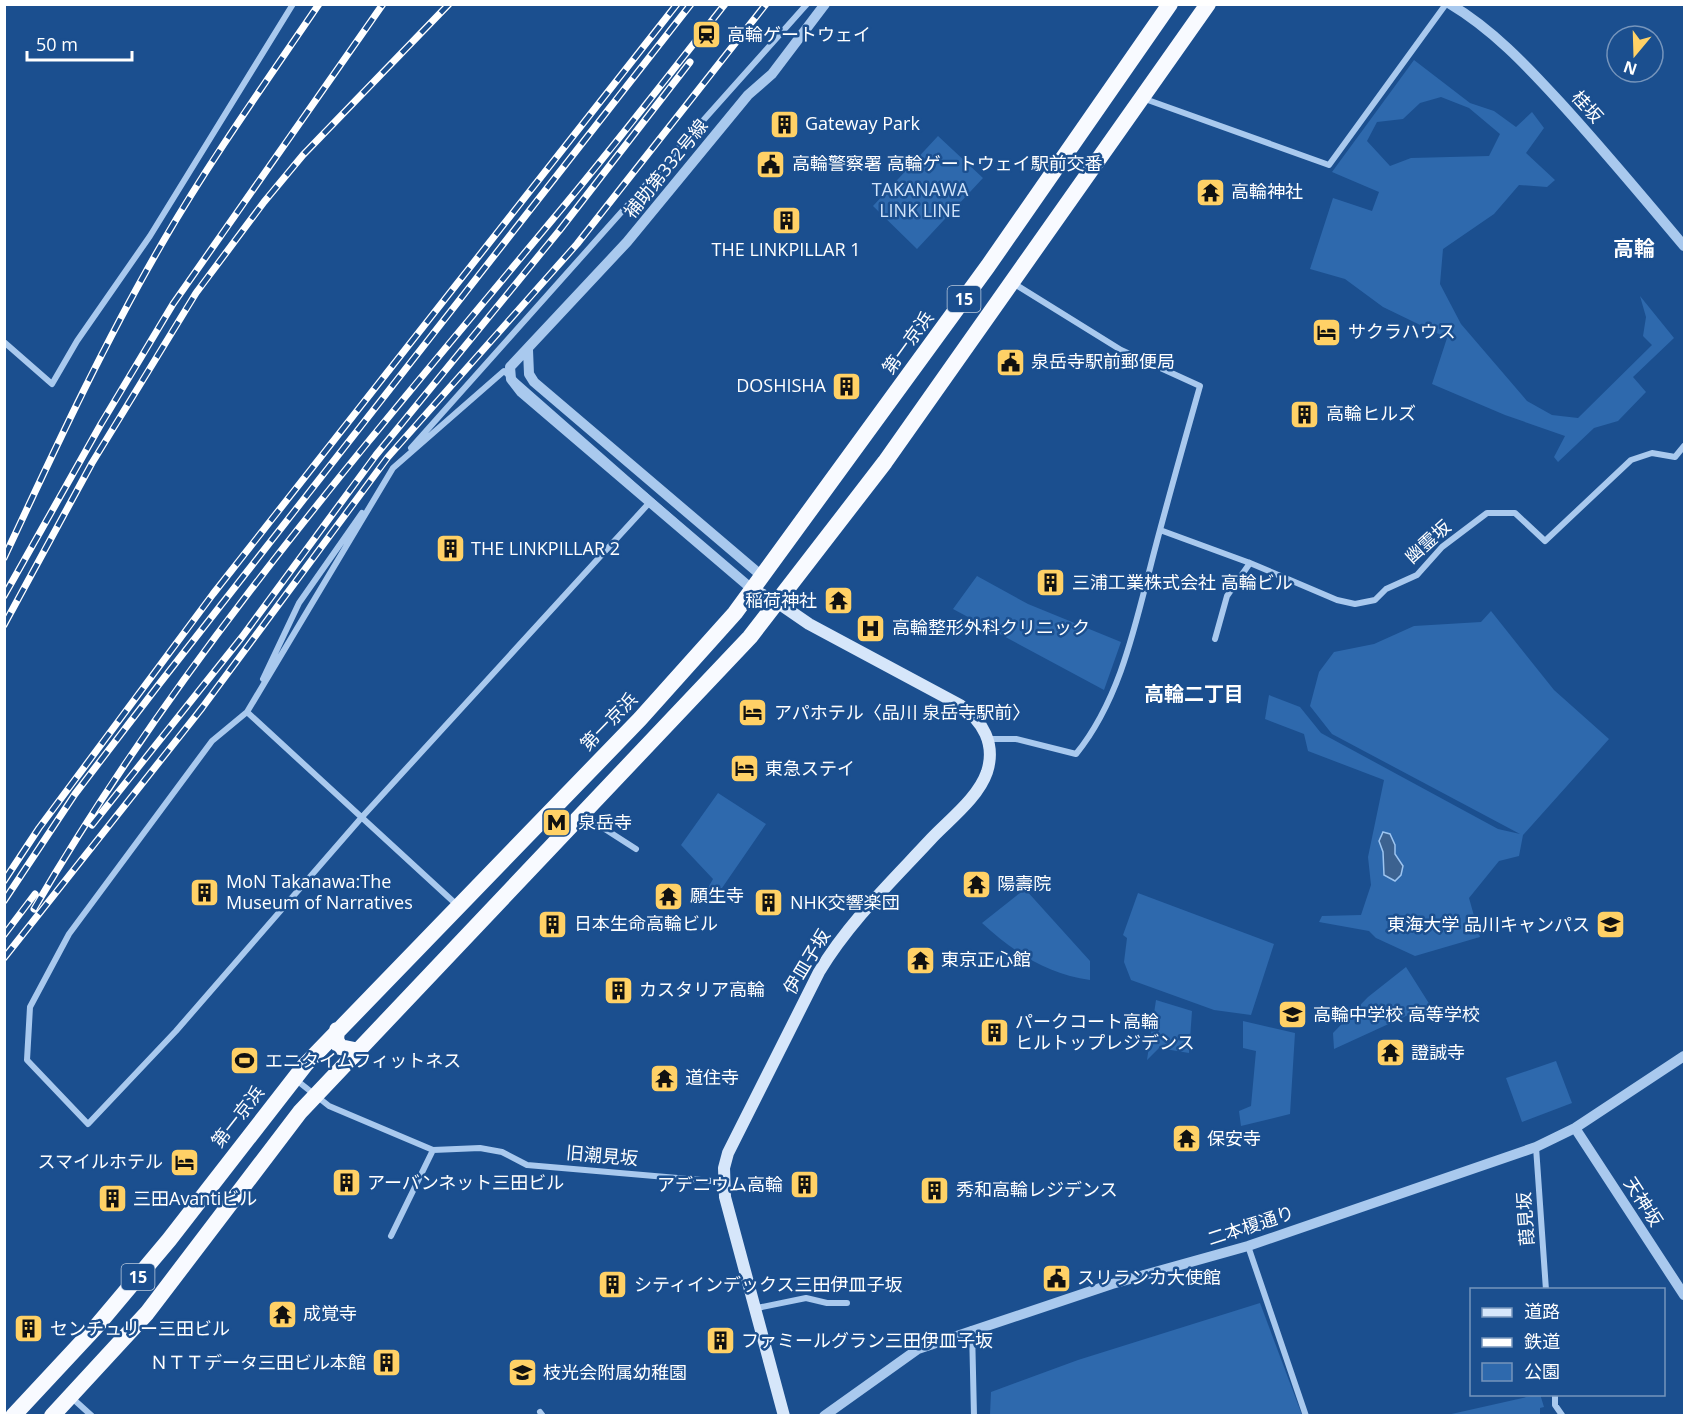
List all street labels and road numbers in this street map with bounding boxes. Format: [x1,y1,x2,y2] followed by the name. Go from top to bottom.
[1567,85,1609,128] street label: 桂坂
[618,114,713,223] street label: 補助第332号線
[948,286,980,312] road number: 15
[876,306,938,379] street label: 第一京浜
[1399,514,1455,568] street label: 幽霊坂
[575,687,642,756] street label: 第一京浜
[777,924,835,999] street label: 伊皿子坂
[206,1081,269,1152] street label: 第一京浜
[565,1140,639,1170] street label: 旧潮見坂
[1619,1172,1669,1231] street label: 天神坂
[1511,1191,1539,1247] street label: 葭見坂
[1204,1200,1297,1250] street label: 二本榎通り
[122,1264,154,1290] road number: 15

